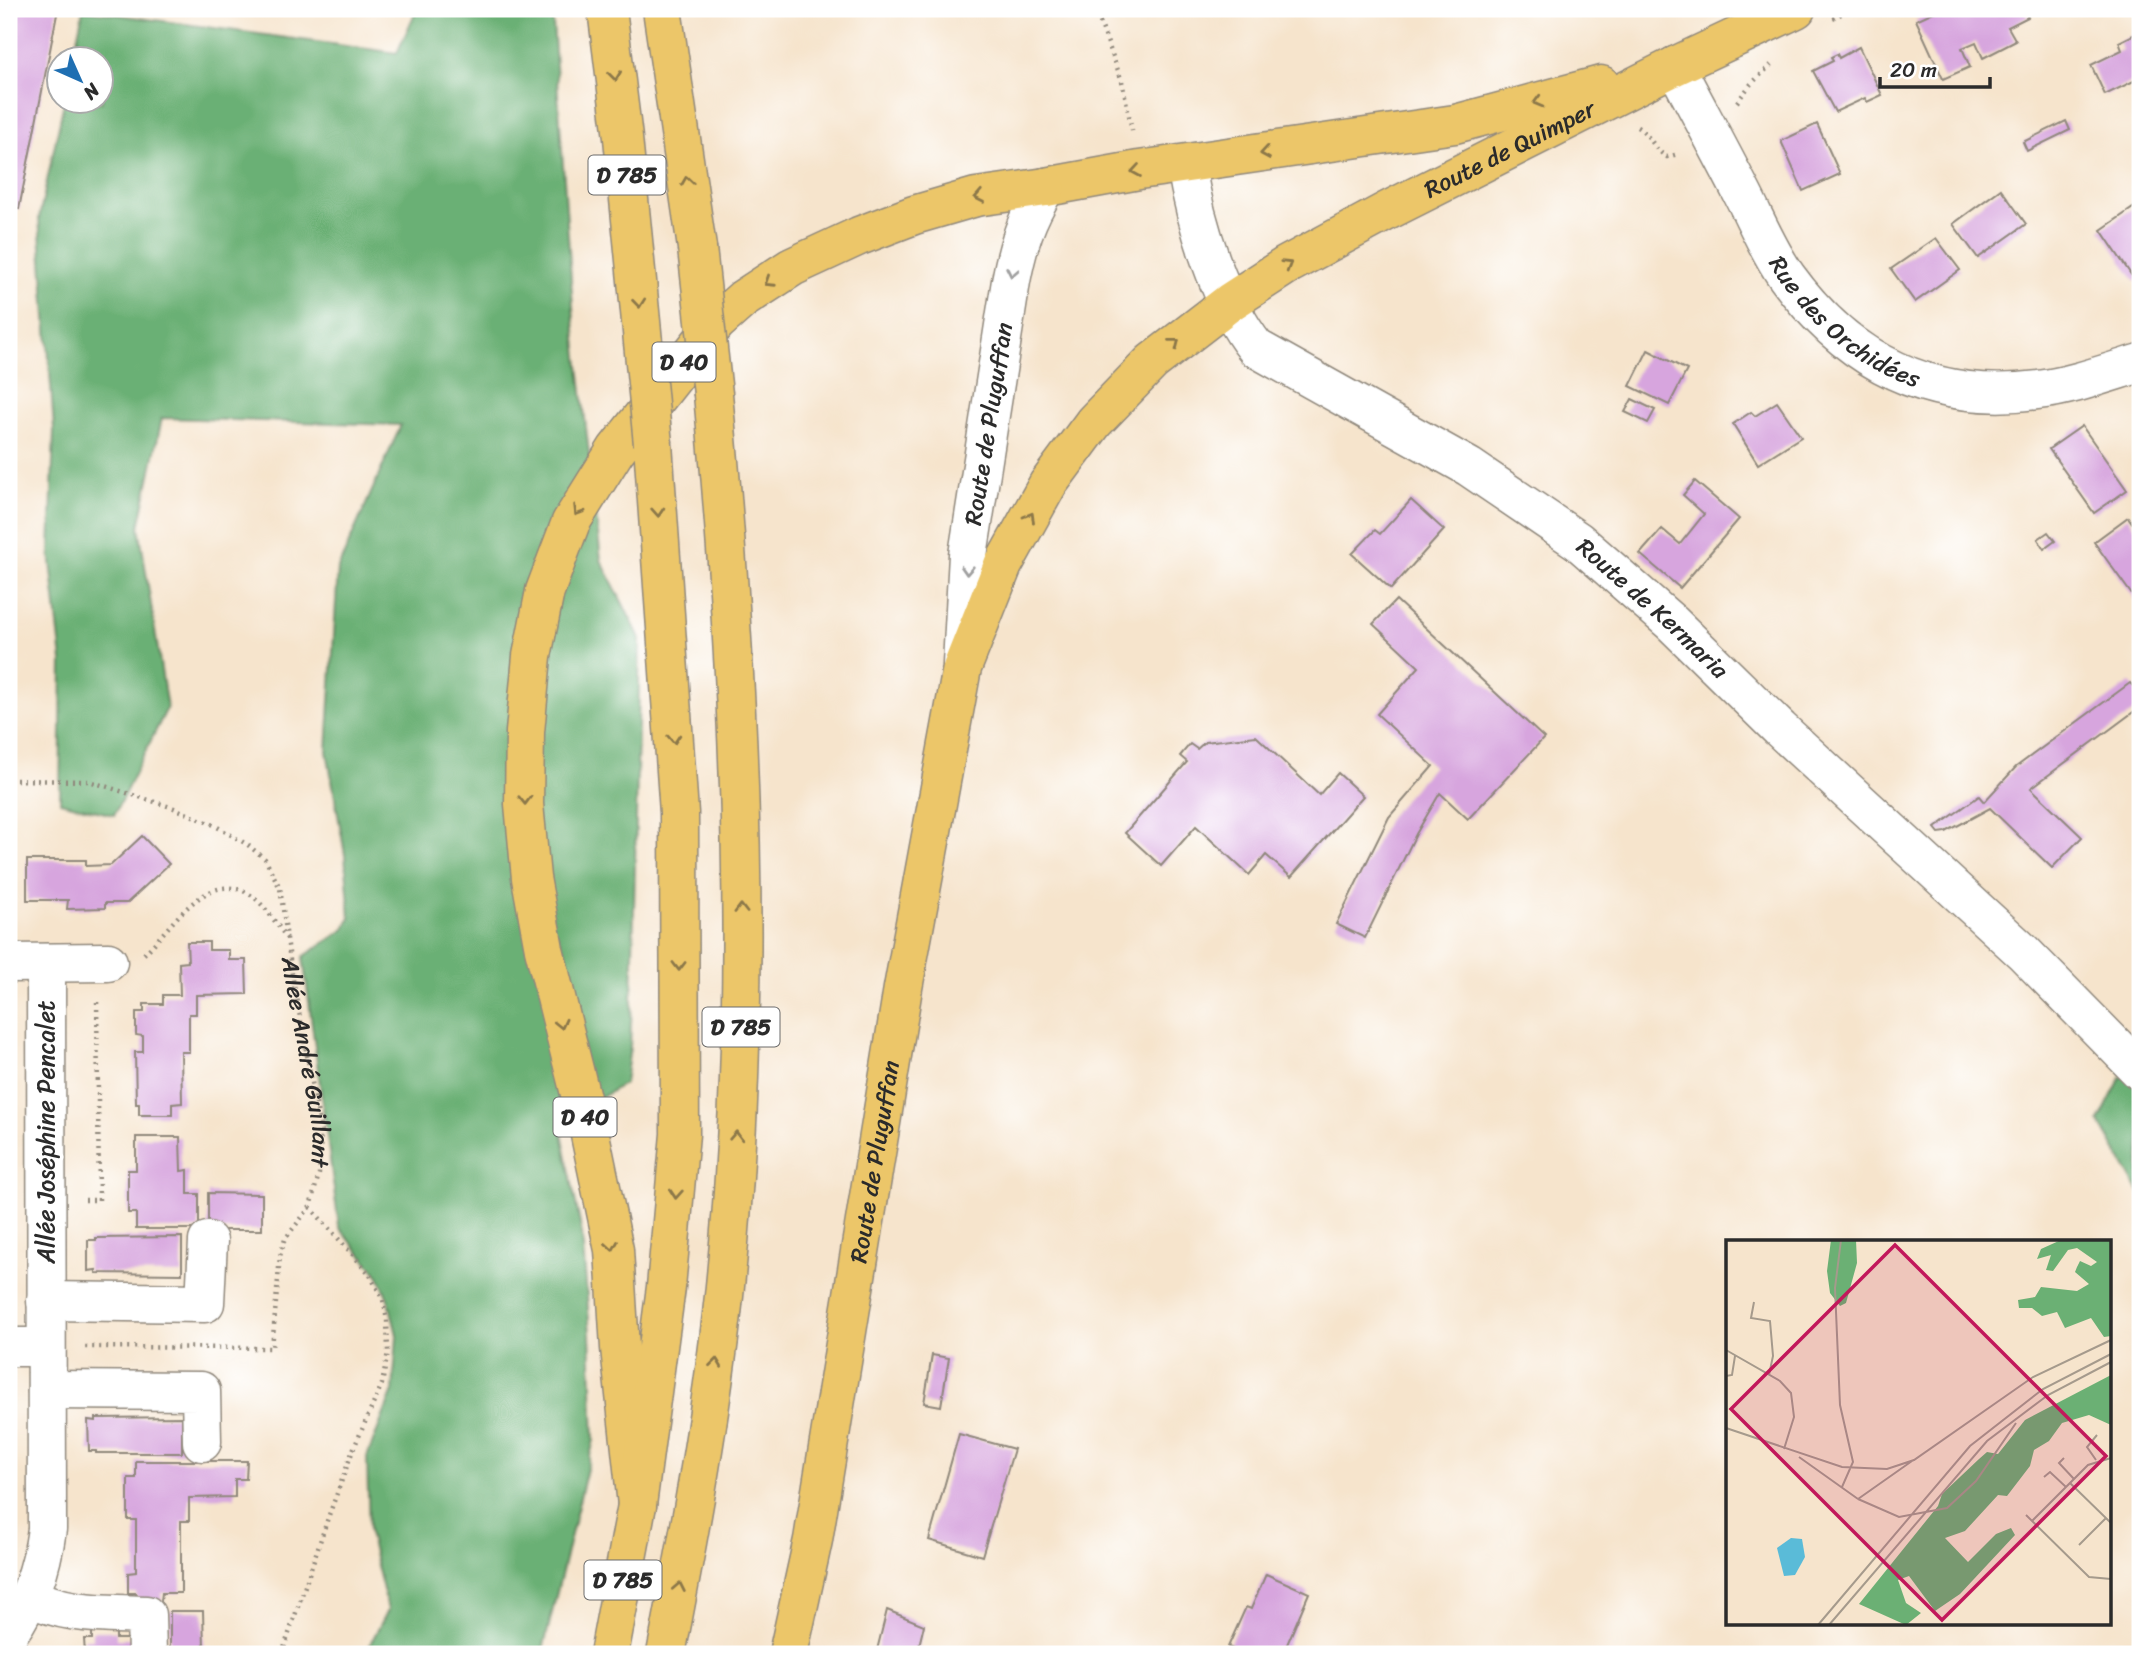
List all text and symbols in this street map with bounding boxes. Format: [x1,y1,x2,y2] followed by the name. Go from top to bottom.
[46,46,116,116] north arrow
[1880,46,1990,90] scale bar
[1890,51,1937,89] text: 20 m
[608,71,623,82] one-way arrow
[75,75,109,109] text: N
[1417,87,1605,210] street label: Route de Quimper
[1532,94,1544,108] one-way arrow
[1259,145,1271,160] one-way arrow
[588,156,666,194] road number: D 785
[1130,163,1142,178] one-way arrow
[680,175,695,187] one-way arrow
[973,189,985,204] one-way arrow
[1757,247,1927,400] street label: Rue des Orchidées
[1279,261,1292,274] one-way arrow
[1006,266,1021,278] one-way arrow
[764,274,777,286] one-way arrow
[631,298,646,309] one-way arrow
[952,319,1025,528] street label: Route de Pluguffan
[1167,339,1179,352] one-way arrow
[652,342,716,382] road number: D 40
[573,504,586,517] one-way arrow
[650,507,665,518] one-way arrow
[1022,511,1035,524] one-way arrow
[1566,527,1740,690] street label: Route de Kermaria
[960,564,975,575] one-way arrow
[666,734,681,745] one-way arrow
[517,795,532,806] one-way arrow
[733,903,749,914] one-way arrow
[269,953,342,1169] street label: Allée André Guillant
[671,962,687,972] one-way arrow
[25,1001,67,1264] street label: Allée Joséphine Pencalet
[702,1008,780,1046] road number: D 785
[553,1018,567,1030] one-way arrow
[837,1057,912,1266] street label: Route de Pluguffan
[554,1098,616,1136] road number: D 40
[728,1130,743,1141] one-way arrow
[669,1188,684,1199] one-way arrow
[605,1240,620,1252] one-way arrow
[1726,1240,2110,1624] inset map
[709,1357,724,1369] one-way arrow
[584,1560,662,1600] road number: D 785
[671,1581,686,1593] one-way arrow

